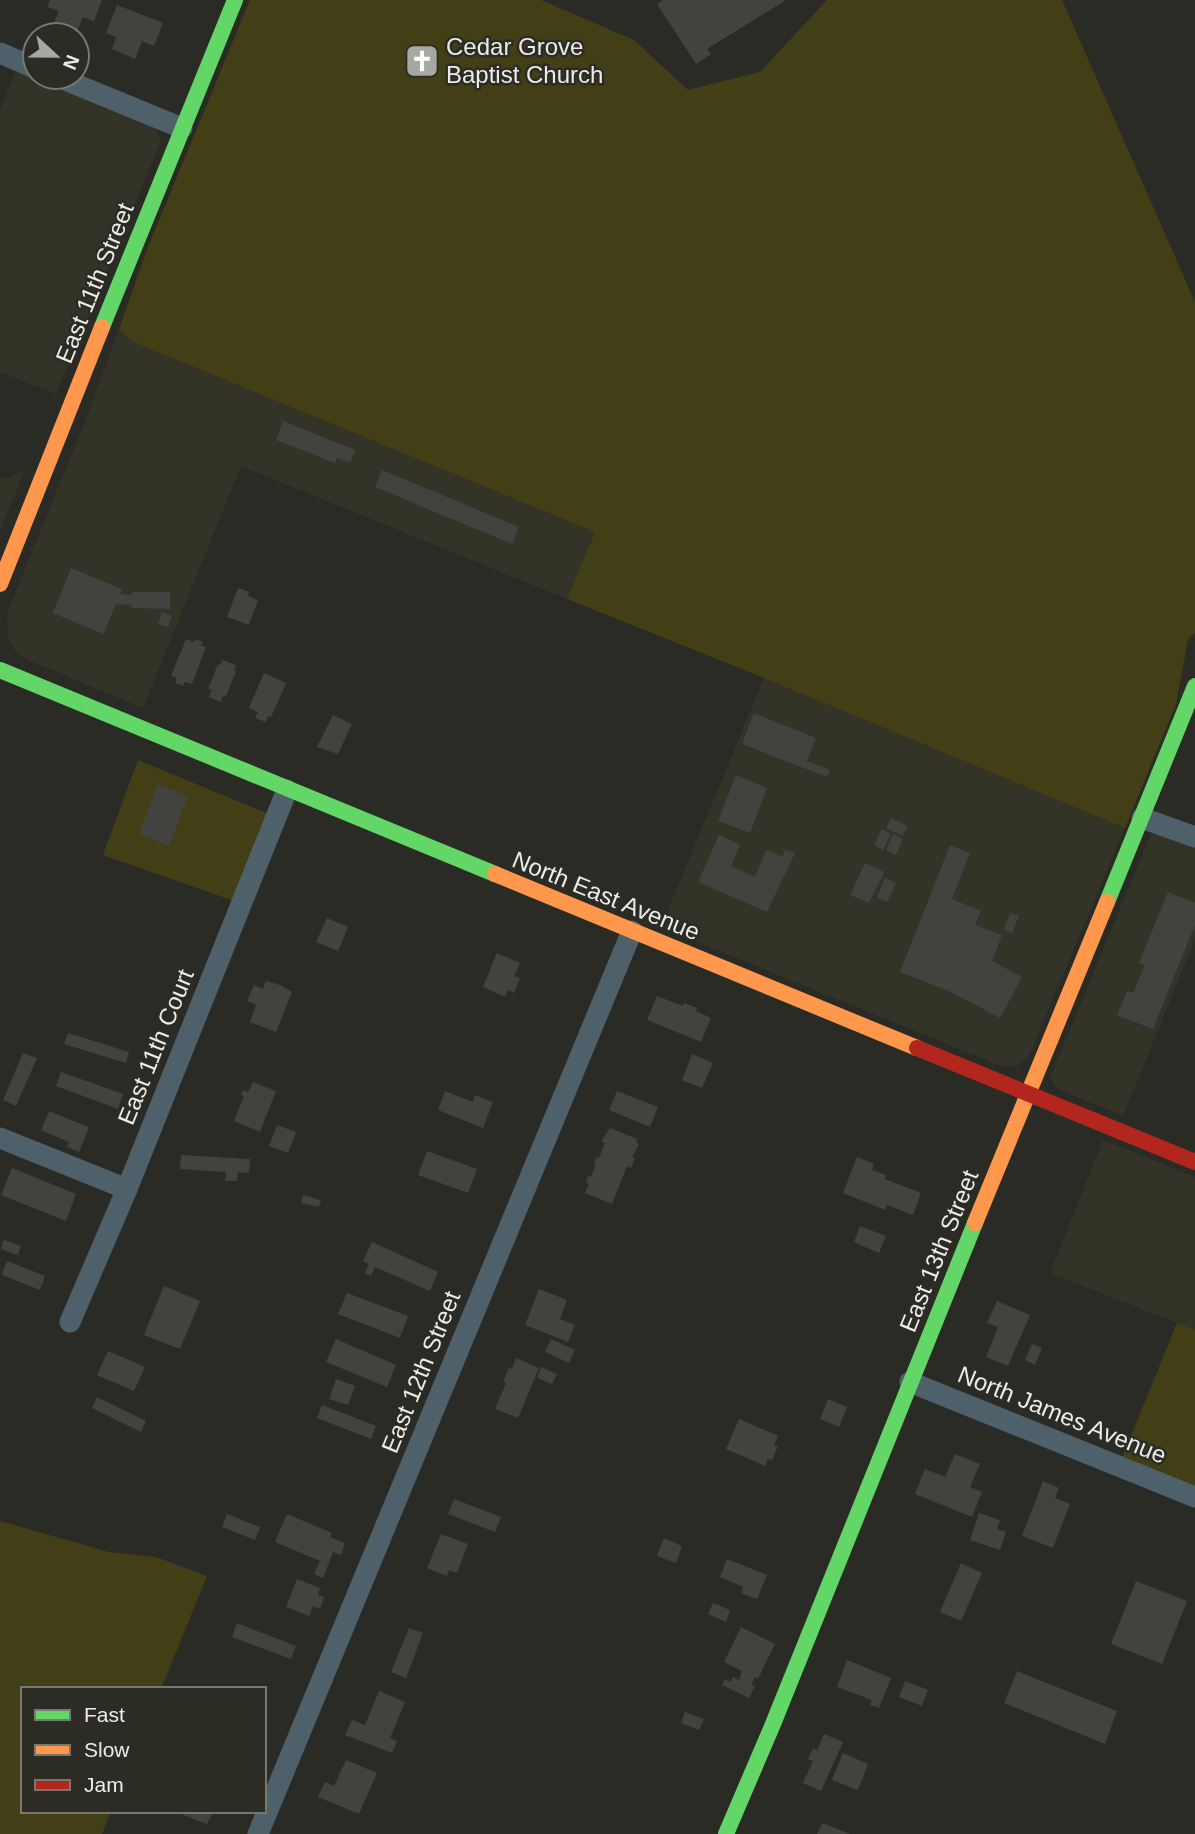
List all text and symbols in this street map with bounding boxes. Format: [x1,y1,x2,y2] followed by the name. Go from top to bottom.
[21,21,91,91] north arrow
[446,33,603,88] place label: Cedar Grove Baptist Church
[403,42,441,80] church icon: Cedar Grove Baptist Church
[59,52,84,72] text: N
[50,198,139,367] street label: East 11th Street
[509,846,704,945] street label: North East Avenue
[112,965,199,1128] street label: East 11th Court
[894,1166,983,1336] street label: East 13th Street
[376,1287,465,1457] street label: East 12th Street
[954,1360,1170,1469] street label: North James Avenue
[21,1687,266,1813] legend
[84,1703,125,1726] text: Fast
[84,1738,130,1761] text: Slow
[84,1773,124,1796] text: Jam

